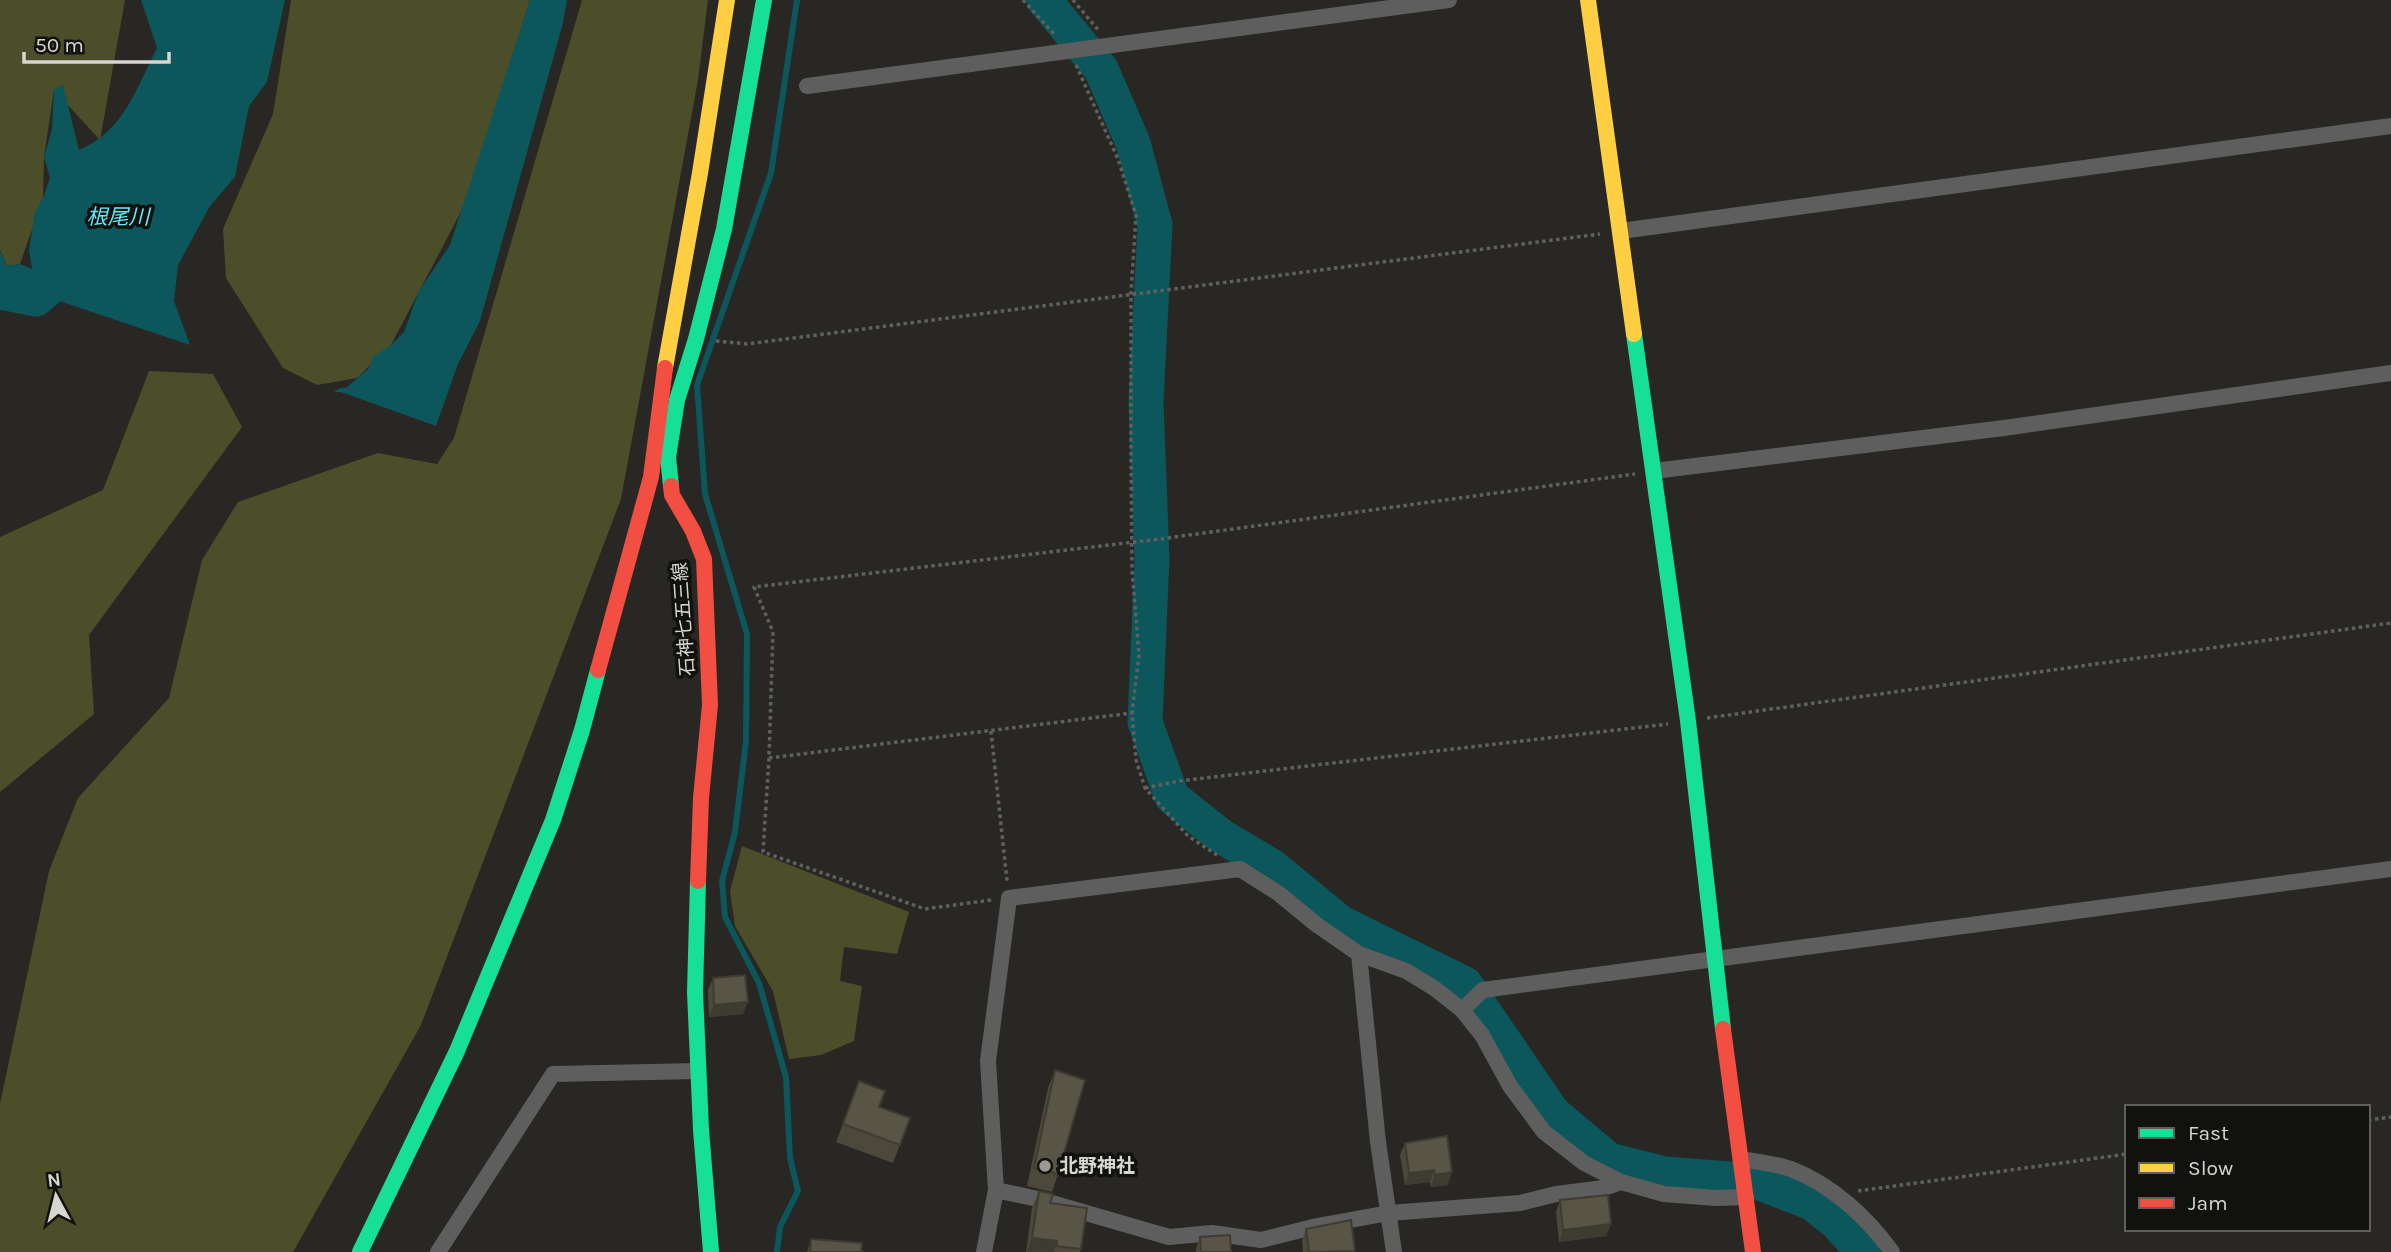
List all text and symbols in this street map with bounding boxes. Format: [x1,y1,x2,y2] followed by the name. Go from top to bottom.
[24,21,170,65] scale bar
[35,33,84,57] text: 50 m
[87,205,151,229] water label: 根尾川
[669,561,699,677] street label: 石神七五三線
[2125,1105,2370,1231] legend
[2188,1121,2229,1145] text: Fast
[1059,1155,1135,1177] place label: 北野神社
[2188,1156,2233,1180] text: Slow
[1037,1158,1053,1174] marker: 北野神社
[21,1161,91,1231] north arrow
[46,1168,62,1192] text: N
[2188,1191,2228,1215] text: Jam

